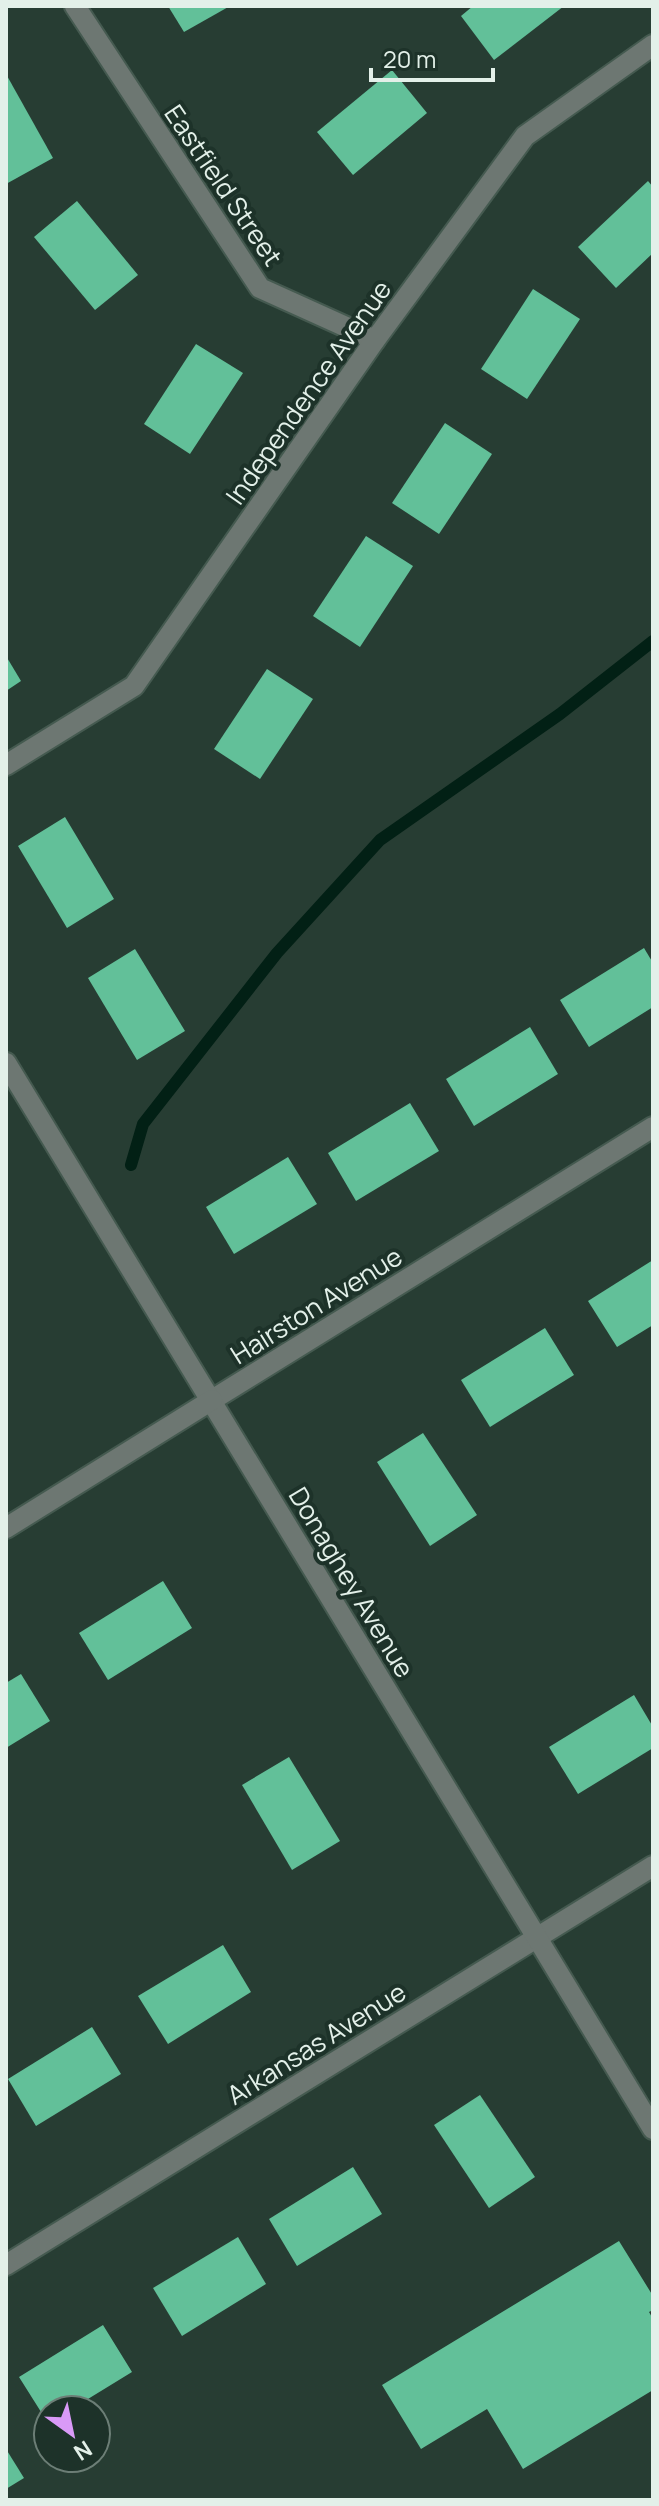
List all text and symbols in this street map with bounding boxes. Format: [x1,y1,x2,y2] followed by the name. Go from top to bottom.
[371,32,493,82] scale bar
[383,42,436,75] text: 20 m
[157,97,291,273] street label: Eastfield Street
[217,273,399,511] street label: Independence Avenue
[223,1238,409,1372] street label: Hairston Avenue
[281,1480,423,1684] street label: Donaghey Avenue
[220,1974,412,2112] street label: Arkansas Avenue
[32,2394,112,2474] north arrow
[68,2434,98,2468] text: N

